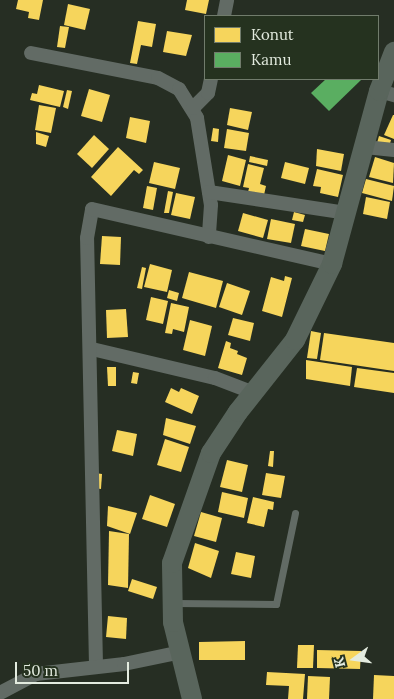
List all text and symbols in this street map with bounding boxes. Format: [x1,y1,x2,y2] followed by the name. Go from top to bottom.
[204,15,379,80] legend
[251,25,294,44] text: Konut
[251,50,291,69] text: Kamu
[329,634,379,684] north arrow
[18,652,131,684] scale bar
[330,656,349,670] text: K
[23,661,58,680] text: 50 m

